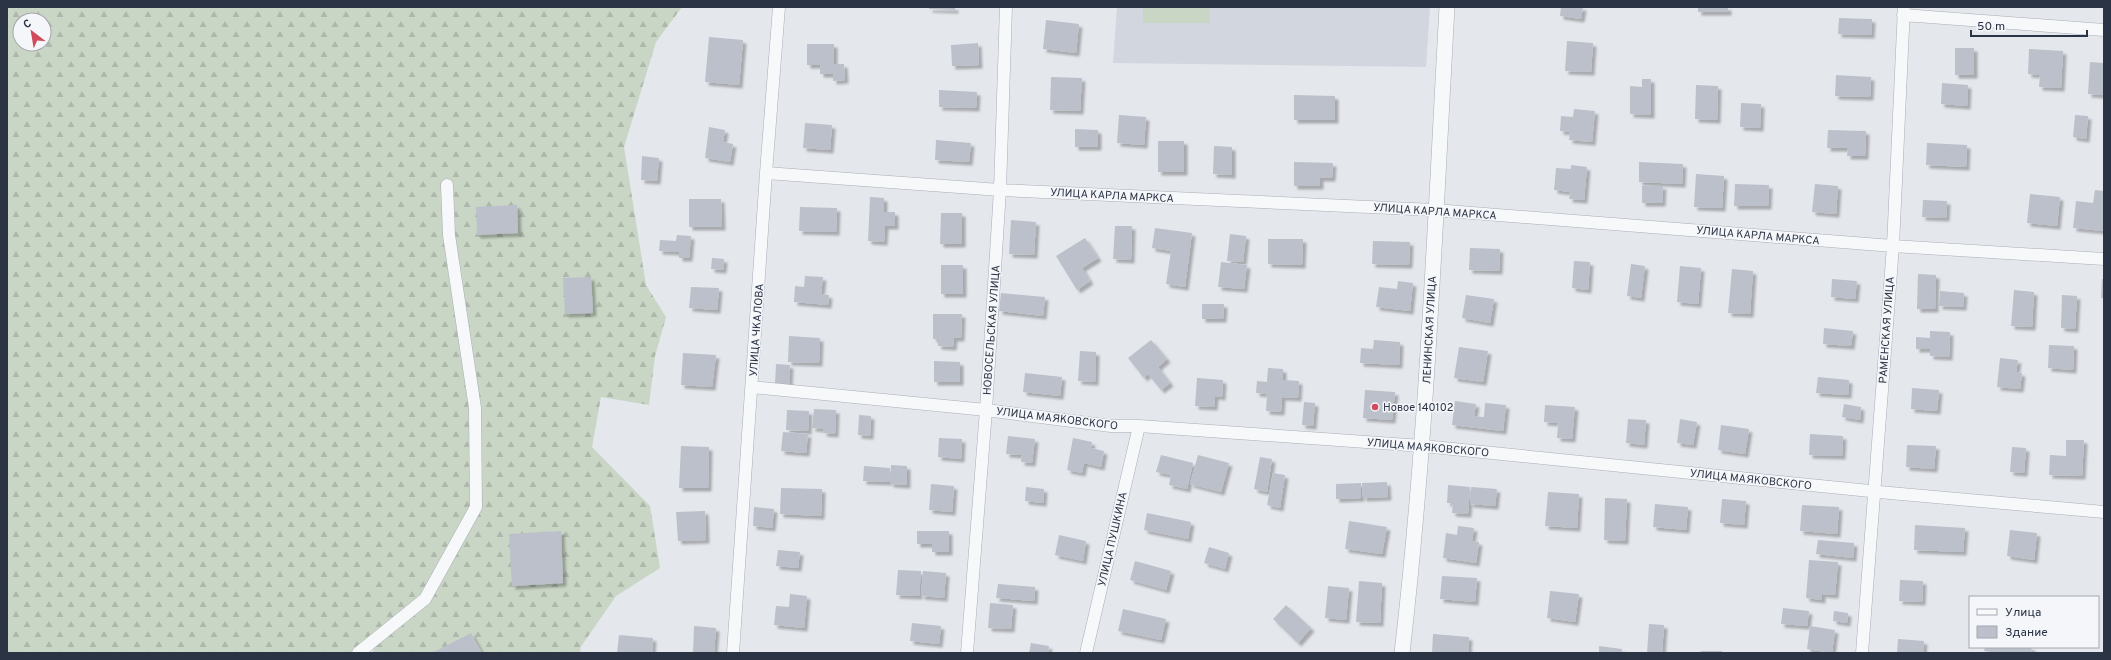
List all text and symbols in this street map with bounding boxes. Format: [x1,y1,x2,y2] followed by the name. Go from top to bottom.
[12,12,52,52] north arrow
[1971,12,2087,38] scale bar
[21,16,34,32] text: С
[1977,19,2005,35] text: 50 m
[1050,186,1174,206] street label: УЛИЦА КАРЛА МАРКСА
[1373,201,1497,223] street label: УЛИЦА КАРЛА МАРКСА
[1696,224,1820,248] street label: УЛИЦА КАРЛА МАРКСА
[980,265,1004,396] street label: НОВОСЕЛЬСКАЯ УЛИЦА
[1420,276,1440,385] street label: ЛЕНИНСКАЯ УЛИЦА
[1876,276,1898,384] street label: РАМЕНСКАЯ УЛИЦА
[747,283,767,377] street label: УЛИЦА ЧКАЛОВА
[1383,401,1453,415] place label: Новое 140102
[1370,402,1380,412] marker: Новое 140102
[995,405,1119,433] street label: УЛИЦА МАЯКОВСКОГО
[1366,436,1490,460] street label: УЛИЦА МАЯКОВСКОГО
[1689,467,1813,493] street label: УЛИЦА МАЯКОВСКОГО
[1095,491,1131,588] street label: УЛИЦА ПУШКИНА
[1969,596,2099,648] legend
[2005,605,2041,621] text: Улица
[2005,625,2048,641] text: Здание

